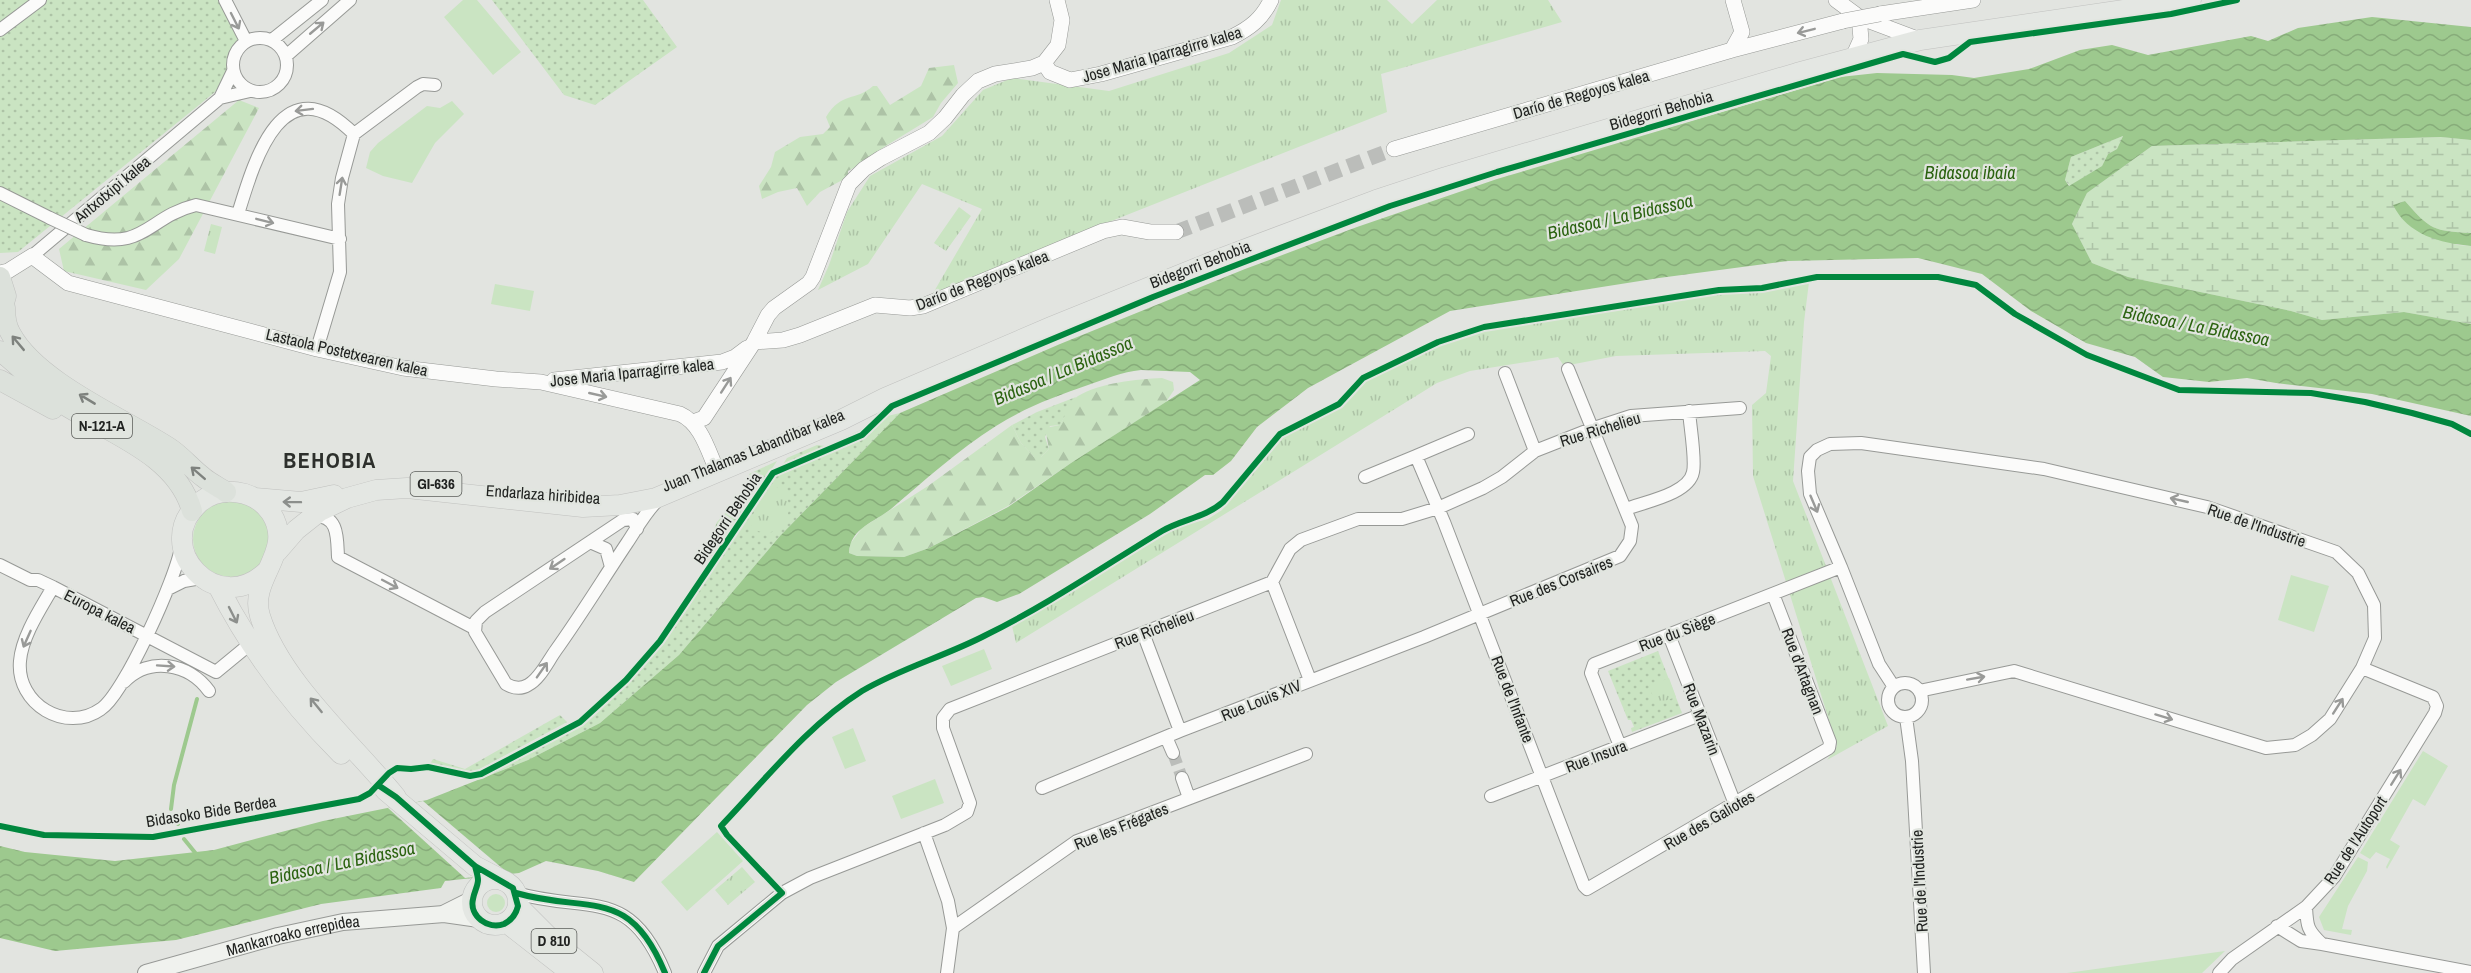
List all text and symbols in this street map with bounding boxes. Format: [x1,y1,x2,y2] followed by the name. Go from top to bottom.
[230,11,242,29] one-way arrow
[309,21,325,34] one-way arrow
[1080,21,1245,87] street label: Jose Maria Iparragirre kalea
[1796,25,1815,37] one-way arrow
[1510,64,1652,124] street label: Darío de Regoyos kalea
[1607,85,1716,135] street label: Bidegorri Behobia
[295,105,314,116] one-way arrow
[68,150,155,228] street label: Antxotxipi kalea
[1924,160,2016,185] water label: Bidasoa ibaia
[336,176,347,196] one-way arrow
[1545,188,1695,245] water label: Bidasoa / La Bidassoa
[255,215,274,227] one-way arrow
[1146,234,1254,293] street label: Bidegorri Behobia
[912,244,1052,315] street label: Darío de Regoyos kalea
[2121,299,2271,352] water label: Bidasoa / La Bidassoa
[264,323,431,381] street label: Lastaola Postetxearen kalea
[990,330,1136,411] water label: Bidasoa / La Bidassoa
[11,336,25,351] one-way arrow
[549,352,716,392] street label: Jose Maria Iparragirre kalea
[719,377,732,394] one-way arrow
[587,390,607,401] one-way arrow
[79,393,96,405] one-way arrow
[659,403,848,497] street label: Juan Thalamas Labandibar kalea
[1557,406,1643,452] street label: Rue Richelieu
[72,414,132,438] road number: N-121-A
[283,445,377,475] district label: BEHOBIA
[191,466,206,480] one-way arrow
[688,467,766,568] street label: Bidegorri Behobia
[410,472,462,496] road number: GI-636
[485,479,602,509] street label: Endarlaza hiribidea
[2170,494,2189,506] one-way arrow
[1809,495,1820,513] one-way arrow
[283,496,303,508] one-way arrow
[2205,498,2309,552] street label: Rue de l'Industrie
[1506,550,1616,612] street label: Rue des Corsaires
[549,558,566,570] one-way arrow
[381,578,398,590] one-way arrow
[61,584,140,639] street label: Europa kalea
[1111,604,1197,654] street label: Rue Richelieu
[228,606,239,624] one-way arrow
[1636,607,1718,657] street label: Rue du Siège
[1776,625,1830,717] street label: Rue d'Artagnan
[20,630,32,648] one-way arrow
[1486,652,1540,746] street label: Rue de l'Infante
[156,661,176,672] one-way arrow
[536,662,548,678] one-way arrow
[1966,672,1986,683] one-way arrow
[1218,674,1305,726] street label: Rue Louis XIV
[1678,680,1726,758] street label: Rue Mazarin
[310,697,323,713] one-way arrow
[2332,698,2344,715] one-way arrow
[2154,712,2173,723] one-way arrow
[1562,734,1631,778] street label: Rue Insura
[2390,769,2402,786] one-way arrow
[1660,785,1758,855] street label: Rue des Galiotes
[144,790,278,832] street label: Bidasoko Bide Berdea
[2318,791,2392,888] street label: Rue de l'Autoport
[1071,797,1171,855] street label: Rue les Frégates
[1905,829,1933,933] street label: Rue de l'Industrie
[267,835,417,890] water label: Bidasoa / La Bidassoa
[224,910,361,961] street label: Mankarroako errepidea
[532,929,576,953] road number: D 810

